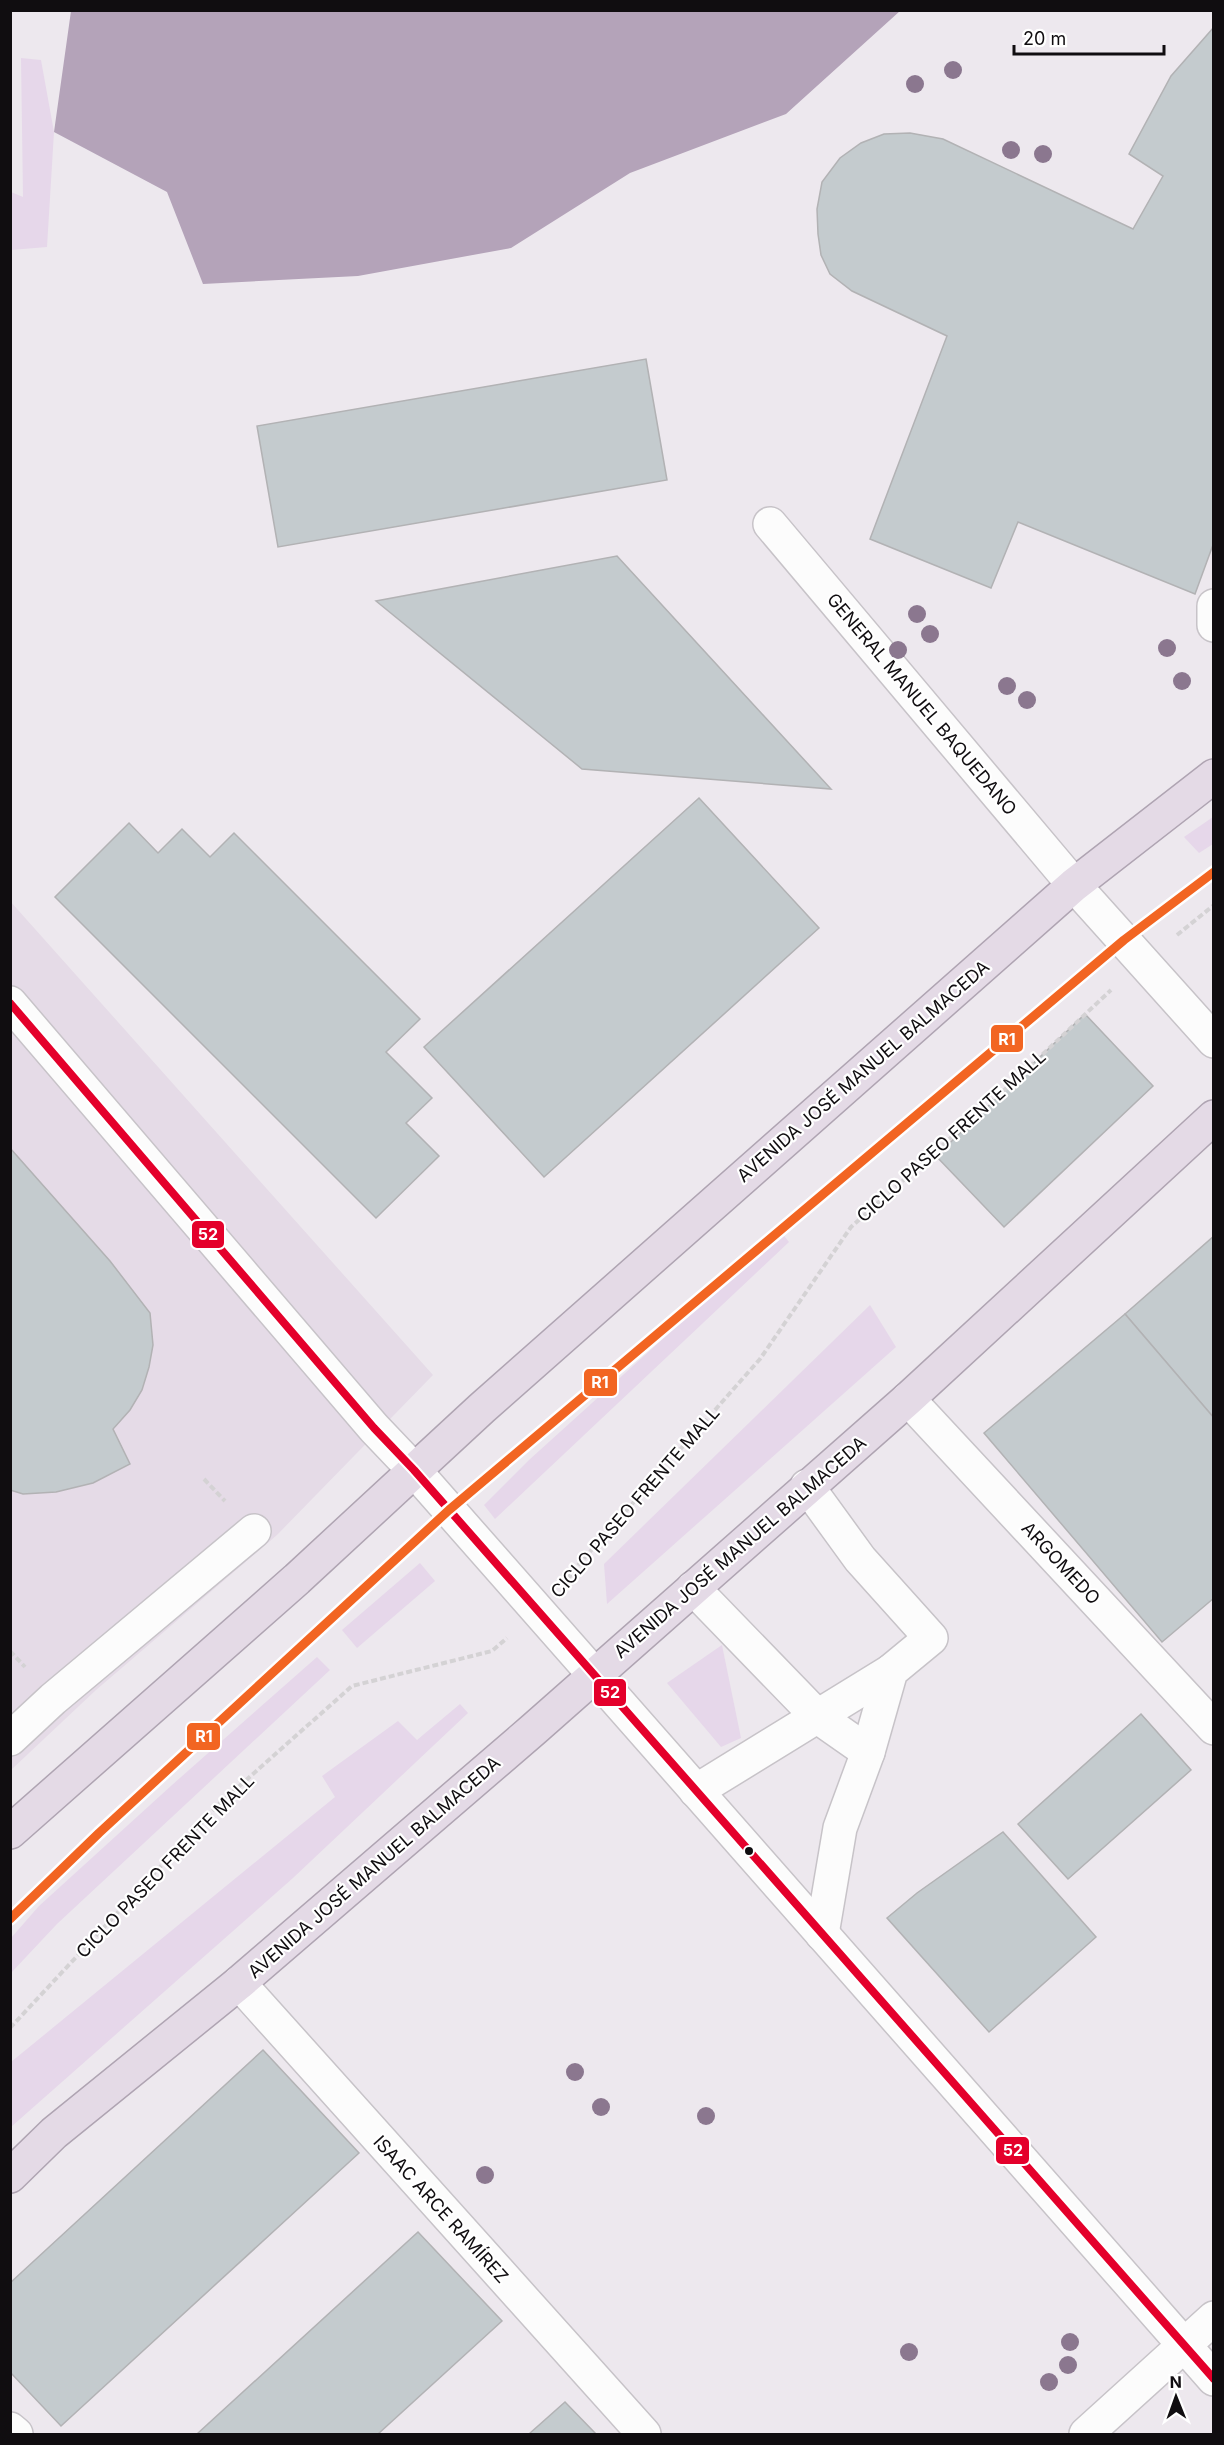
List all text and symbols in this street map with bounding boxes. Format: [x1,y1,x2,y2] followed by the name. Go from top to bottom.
[1014,18,1164,56] scale bar
[1023,28,1066,49] text: 20 m
[823,589,1021,819] street label: GENERAL MANUEL BAQUEDANO
[732,955,993,1186] street label: AVENIDA JOSÉ MANUEL BALMACEDA
[990,1024,1024,1053] line badge: R1
[998,1029,1016,1049] text: R1
[852,1046,1050,1226] street label: CICLO PASEO FRENTE MALL
[191,1220,225,1249] line badge: 52
[198,1224,218,1244] text: 52
[583,1368,618,1397] line badge: R1
[591,1372,609,1392] text: R1
[546,1402,724,1602] street label: CICLO PASEO FRENTE MALL
[609,1431,870,1662] street label: AVENIDA JOSÉ MANUEL BALMACEDA
[1018,1517,1104,1609] street label: ARGOMEDO
[593,1678,627,1707] line badge: 52
[600,1682,620,1702] text: 52
[186,1722,221,1751] line badge: R1
[195,1726,213,1746] text: R1
[243,1751,504,1982] street label: AVENIDA JOSÉ MANUEL BALMACEDA
[72,1770,258,1962] street label: CICLO PASEO FRENTE MALL
[743,1845,755,1857] unlabelled marker
[369,2130,513,2287] street label: ISAAC ARCE RAMÍREZ
[995,2136,1030,2165] line badge: 52
[1003,2140,1023,2160] text: 52
[1146,2367,1206,2427] north arrow
[1169,2372,1182,2392] text: N

